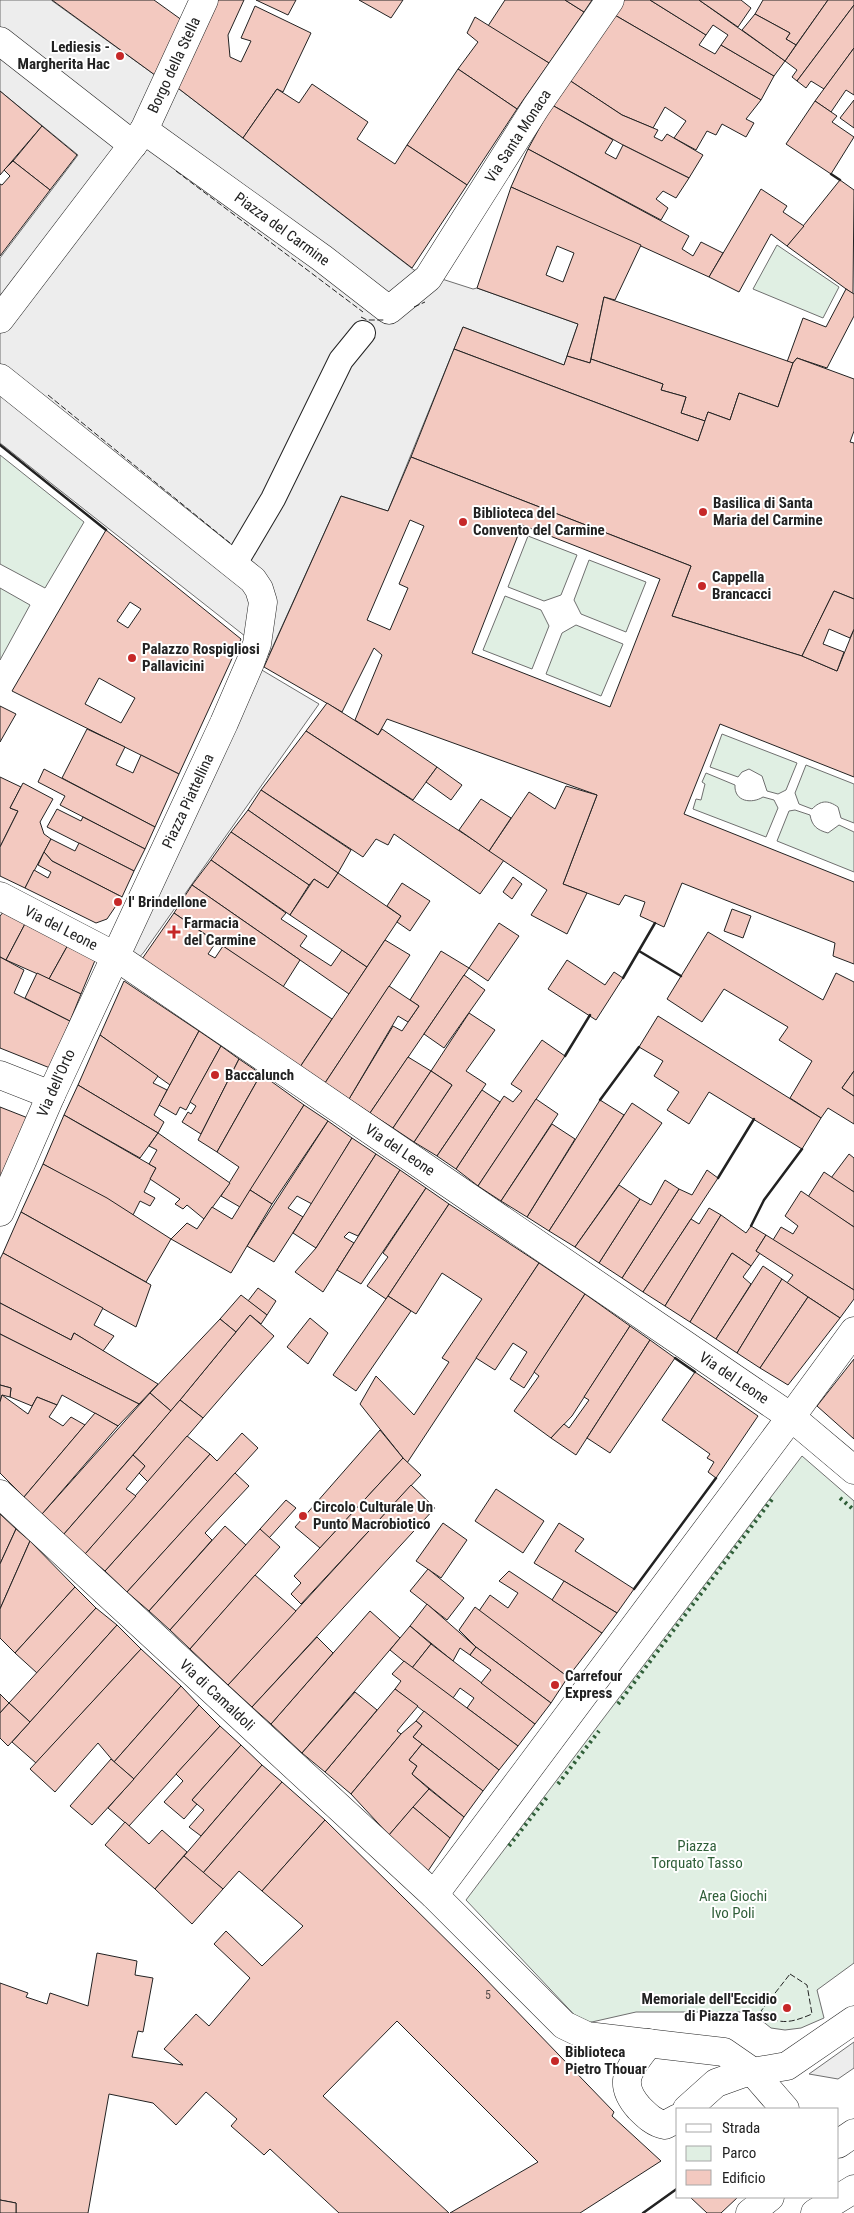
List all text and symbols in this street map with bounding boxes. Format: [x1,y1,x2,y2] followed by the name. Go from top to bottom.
[144,14,204,116] street label: Borgo della Stella
[18,38,110,73] place label: Lediesis - Margherita Hac
[114,50,126,62] marker: Lediesis - Margherita Hac
[481,86,555,186] street label: Via Santa Monaca
[231,188,333,270] street label: Piazza del Carmine
[713,494,823,529] place label: Basilica di Santa Maria del Carmine
[473,504,605,539] place label: Biblioteca del Convento del Carmine
[697,506,709,518] marker: Basilica di Santa Maria del Carmine
[457,516,469,528] marker: Biblioteca del Convento del Carmine
[712,568,771,603] place label: Cappella Brancacci
[696,580,708,592] marker: Cappella Brancacci
[142,640,260,675] place label: Palazzo Rospigliosi Pallavicini
[126,652,138,664] marker: Palazzo Rospigliosi Pallavicini
[158,751,218,851] street label: Piazza Piattellina
[128,893,207,911] place label: I' Brindellone
[112,896,124,908] marker: I' Brindellone
[21,902,101,954] street label: Via del Leone
[184,914,256,949] place label: Farmacia del Carmine
[168,926,180,938] marker: Farmacia del Carmine
[33,1046,79,1120] street label: Via dell'Orto
[225,1066,294,1084] place label: Baccalunch
[209,1069,221,1081] marker: Baccalunch
[362,1120,438,1180] street label: Via del Leone
[696,1348,772,1408] street label: Via del Leone
[313,1498,433,1533] place label: Circolo Culturale Un Punto Macrobiotico
[297,1510,309,1522] marker: Circolo Culturale Un Punto Macrobiotico
[176,1656,258,1734] street label: Via di Camaldoli
[565,1667,622,1702] place label: Carrefour Express
[549,1679,561,1691] marker: Carrefour Express
[651,1837,743,1872] park label: Piazza Torquato Tasso
[699,1887,767,1922] park label: Area Giochi Ivo Poli
[485,1988,491,2002] house number: 5
[642,1990,777,2025] place label: Memoriale dell'Eccidio di Piazza Tasso
[781,2002,793,2014] marker: Memoriale dell'Eccidio di Piazza Tasso
[565,2043,647,2078] place label: Biblioteca Pietro Thouar
[549,2055,561,2067] marker: Biblioteca Pietro Thouar
[676,2108,839,2198] legend
[722,2119,760,2137] text: Strada
[722,2144,756,2162] text: Parco
[722,2169,765,2187] text: Edificio

